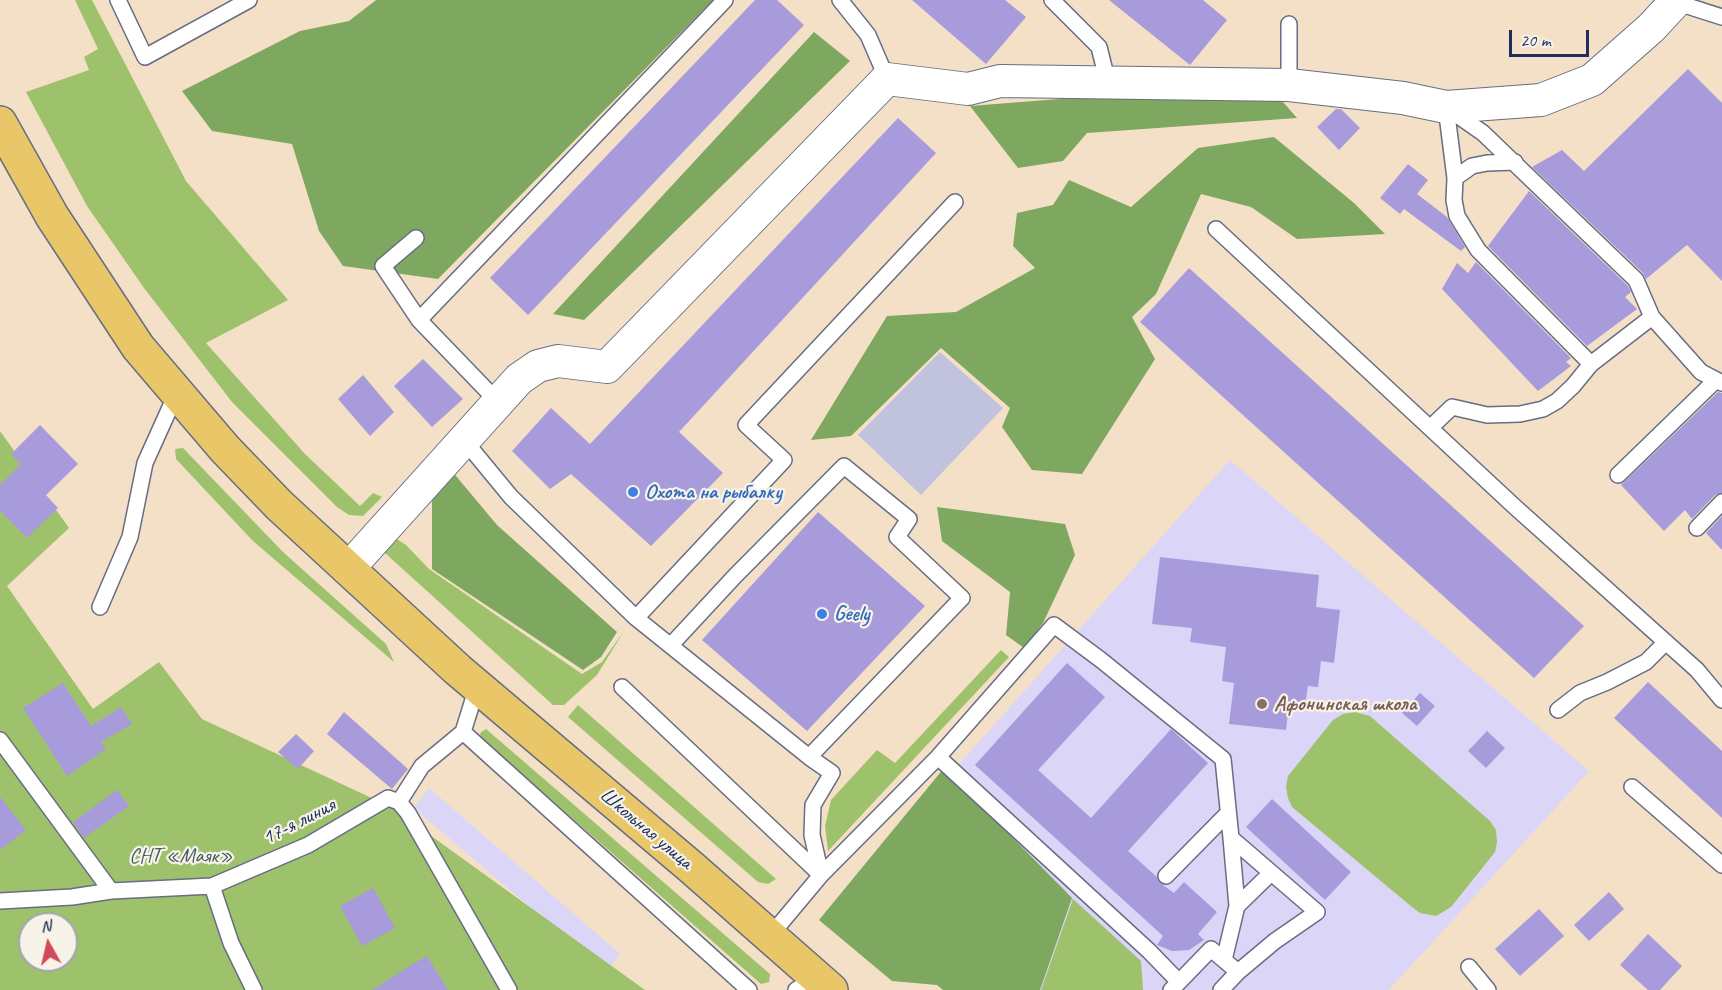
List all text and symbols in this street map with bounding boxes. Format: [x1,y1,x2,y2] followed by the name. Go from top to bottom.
[1512,18,1592,56] scale bar
[1520,29,1551,51] text: 20 m
[645,479,782,505] place label: Охота на рыбалку
[626,485,640,499] marker: Охота на рыбалку
[834,601,869,627] place label: Geely
[815,607,829,621] marker: Geely
[1274,691,1417,717] place label: Афонинская школа
[1255,697,1269,711] marker: Афонинская школа
[594,783,698,875] street label: Школьная улица
[258,793,340,851] street label: 17-я линия
[129,843,233,869] park label: СНТ «Маяк»
[18,912,78,972] north arrow
[39,916,52,937] text: N

